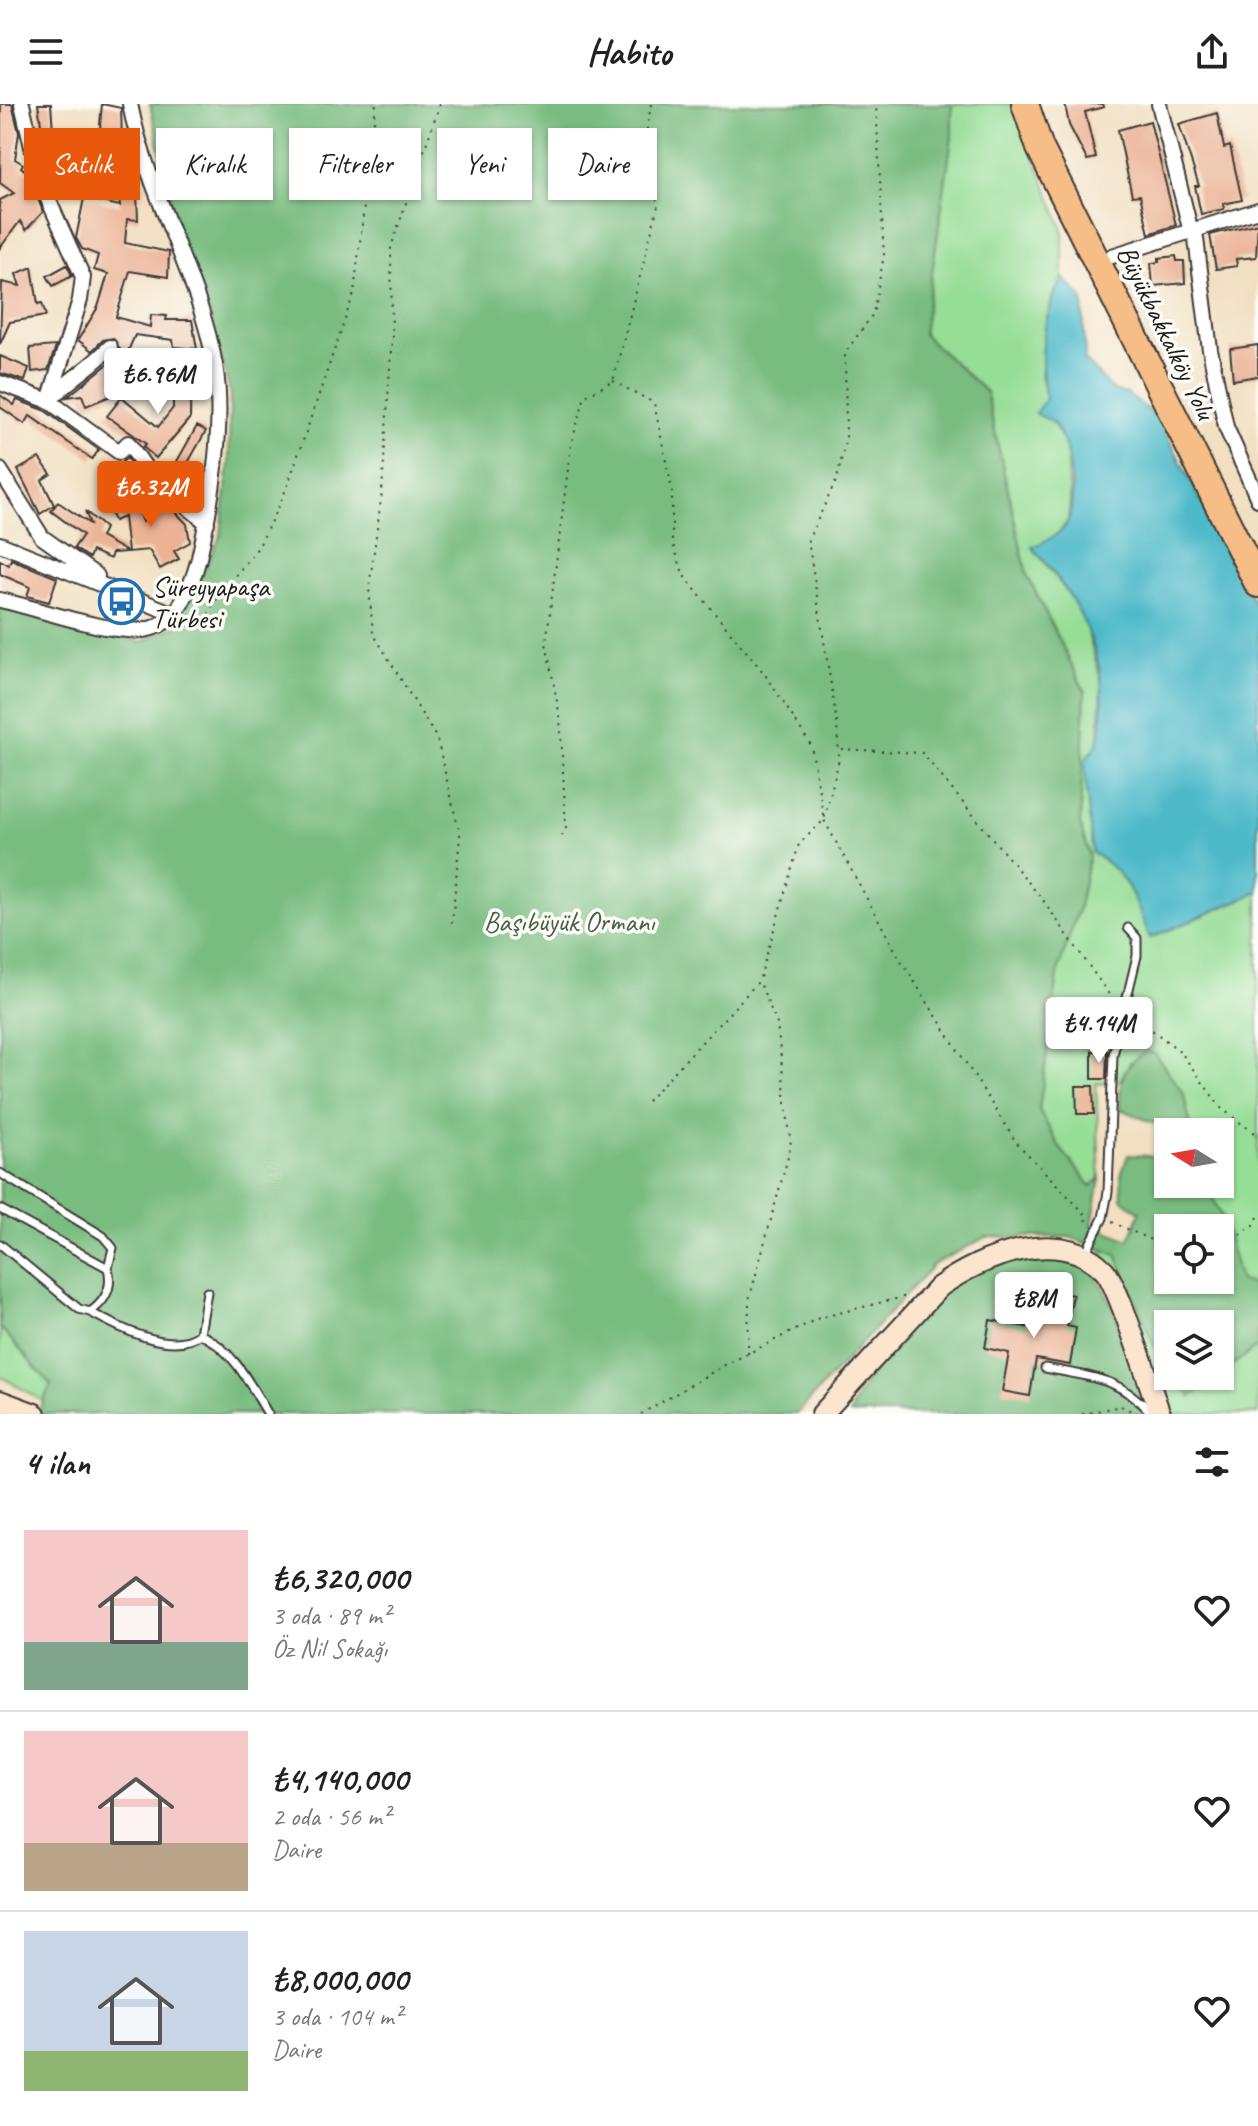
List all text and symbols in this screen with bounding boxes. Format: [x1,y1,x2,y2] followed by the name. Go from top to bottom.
[587,29,671,75] text: Habito
[24,30,68,74] icon: menu
[1190,30,1234,74] icon: share
[24,128,140,200] chip: Satılık
[156,128,273,200] chip: Kiralık
[289,128,421,200] chip: Filtreler
[437,128,532,200] chip: Yeni
[548,128,657,200] chip: Daire
[1109,239,1225,427] street label: Büyükbakkalköy Yolu
[93,348,223,416] pin: ₺6.96M
[122,357,194,390] text: ₺6.96M
[86,461,216,529] pin: ₺6.32M
[115,470,187,503] text: ₺6.32M
[152,569,271,636] place label: Süreyyapaşa Türbesi
[97,578,145,626] bus stop icon: Süreyyapaşa Türbesi
[484,904,656,939] park label: Başıbüyük Ormanı
[1034,997,1164,1065] pin: ₺4.14M
[1064,1006,1134,1039] text: ₺4.14M
[1154,1118,1234,1198] north arrow
[1154,1118,1234,1390] map controls
[1154,1214,1234,1294] button: locate
[995,1272,1073,1340] pin: ₺8M
[1013,1281,1055,1314] text: ₺8M
[1154,1310,1234,1390] button: layers
[1190,1440,1234,1484] icon: filters
[24,1441,90,1484] text: 4 ilan
[272,1556,409,1599] text: ₺6,320,000
[88,1562,184,1658] icon: home
[1190,1588,1234,1632] icon: heart
[272,1599,390,1632] text: 3 oda · 89 m²
[272,1632,387,1665] text: Öz Nil Sokağı
[272,1757,408,1800] text: ₺4,140,000
[88,1763,184,1859] icon: home
[1190,1789,1234,1833] icon: heart
[272,1800,390,1833] text: 2 oda · 56 m²
[272,1833,321,1866] text: Daire
[272,1957,408,2000] text: ₺8,000,000
[88,1963,184,2059] icon: home
[1190,1989,1234,2033] icon: heart
[272,2000,402,2033] text: 3 oda · 104 m²
[272,2033,321,2066] text: Daire

